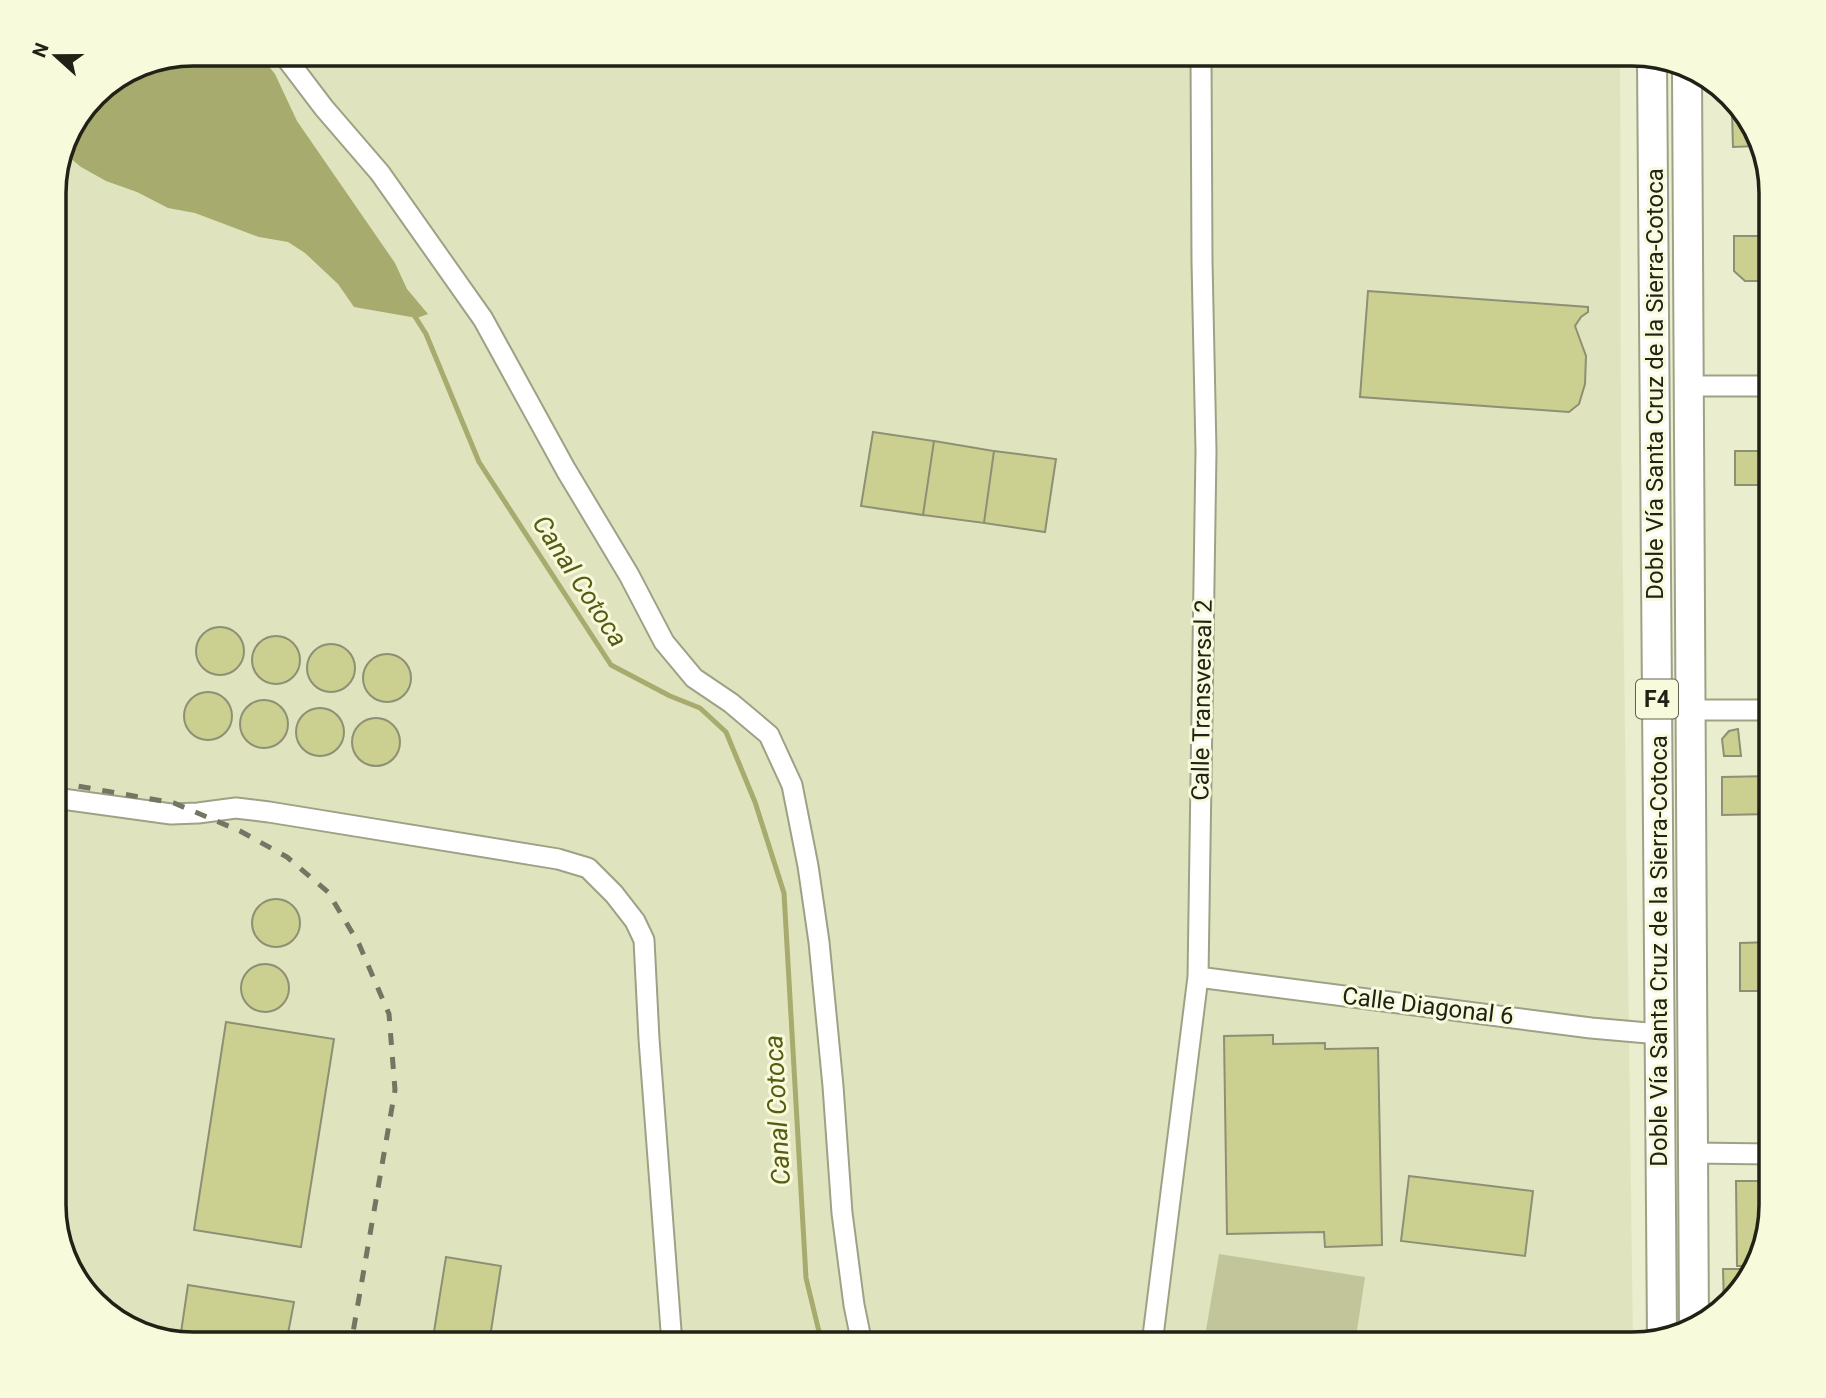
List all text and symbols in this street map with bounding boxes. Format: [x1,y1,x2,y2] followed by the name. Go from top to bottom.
[21,21,91,91] north arrow
[27,40,54,60] text: N
[1641,168,1669,600] street label: Doble Vía Santa Cruz de la Sierra-Cotoca
[526,510,634,652] water label: Canal Cotoca
[1186,599,1218,801] street label: Calle Transversal 2
[1636,680,1678,719] road number: F4
[1645,735,1673,1167] street label: Doble Vía Santa Cruz de la Sierra-Cotoca
[1341,982,1515,1030] street label: Calle Diagonal 6
[758,1034,796,1186] water label: Canal Cotoca

